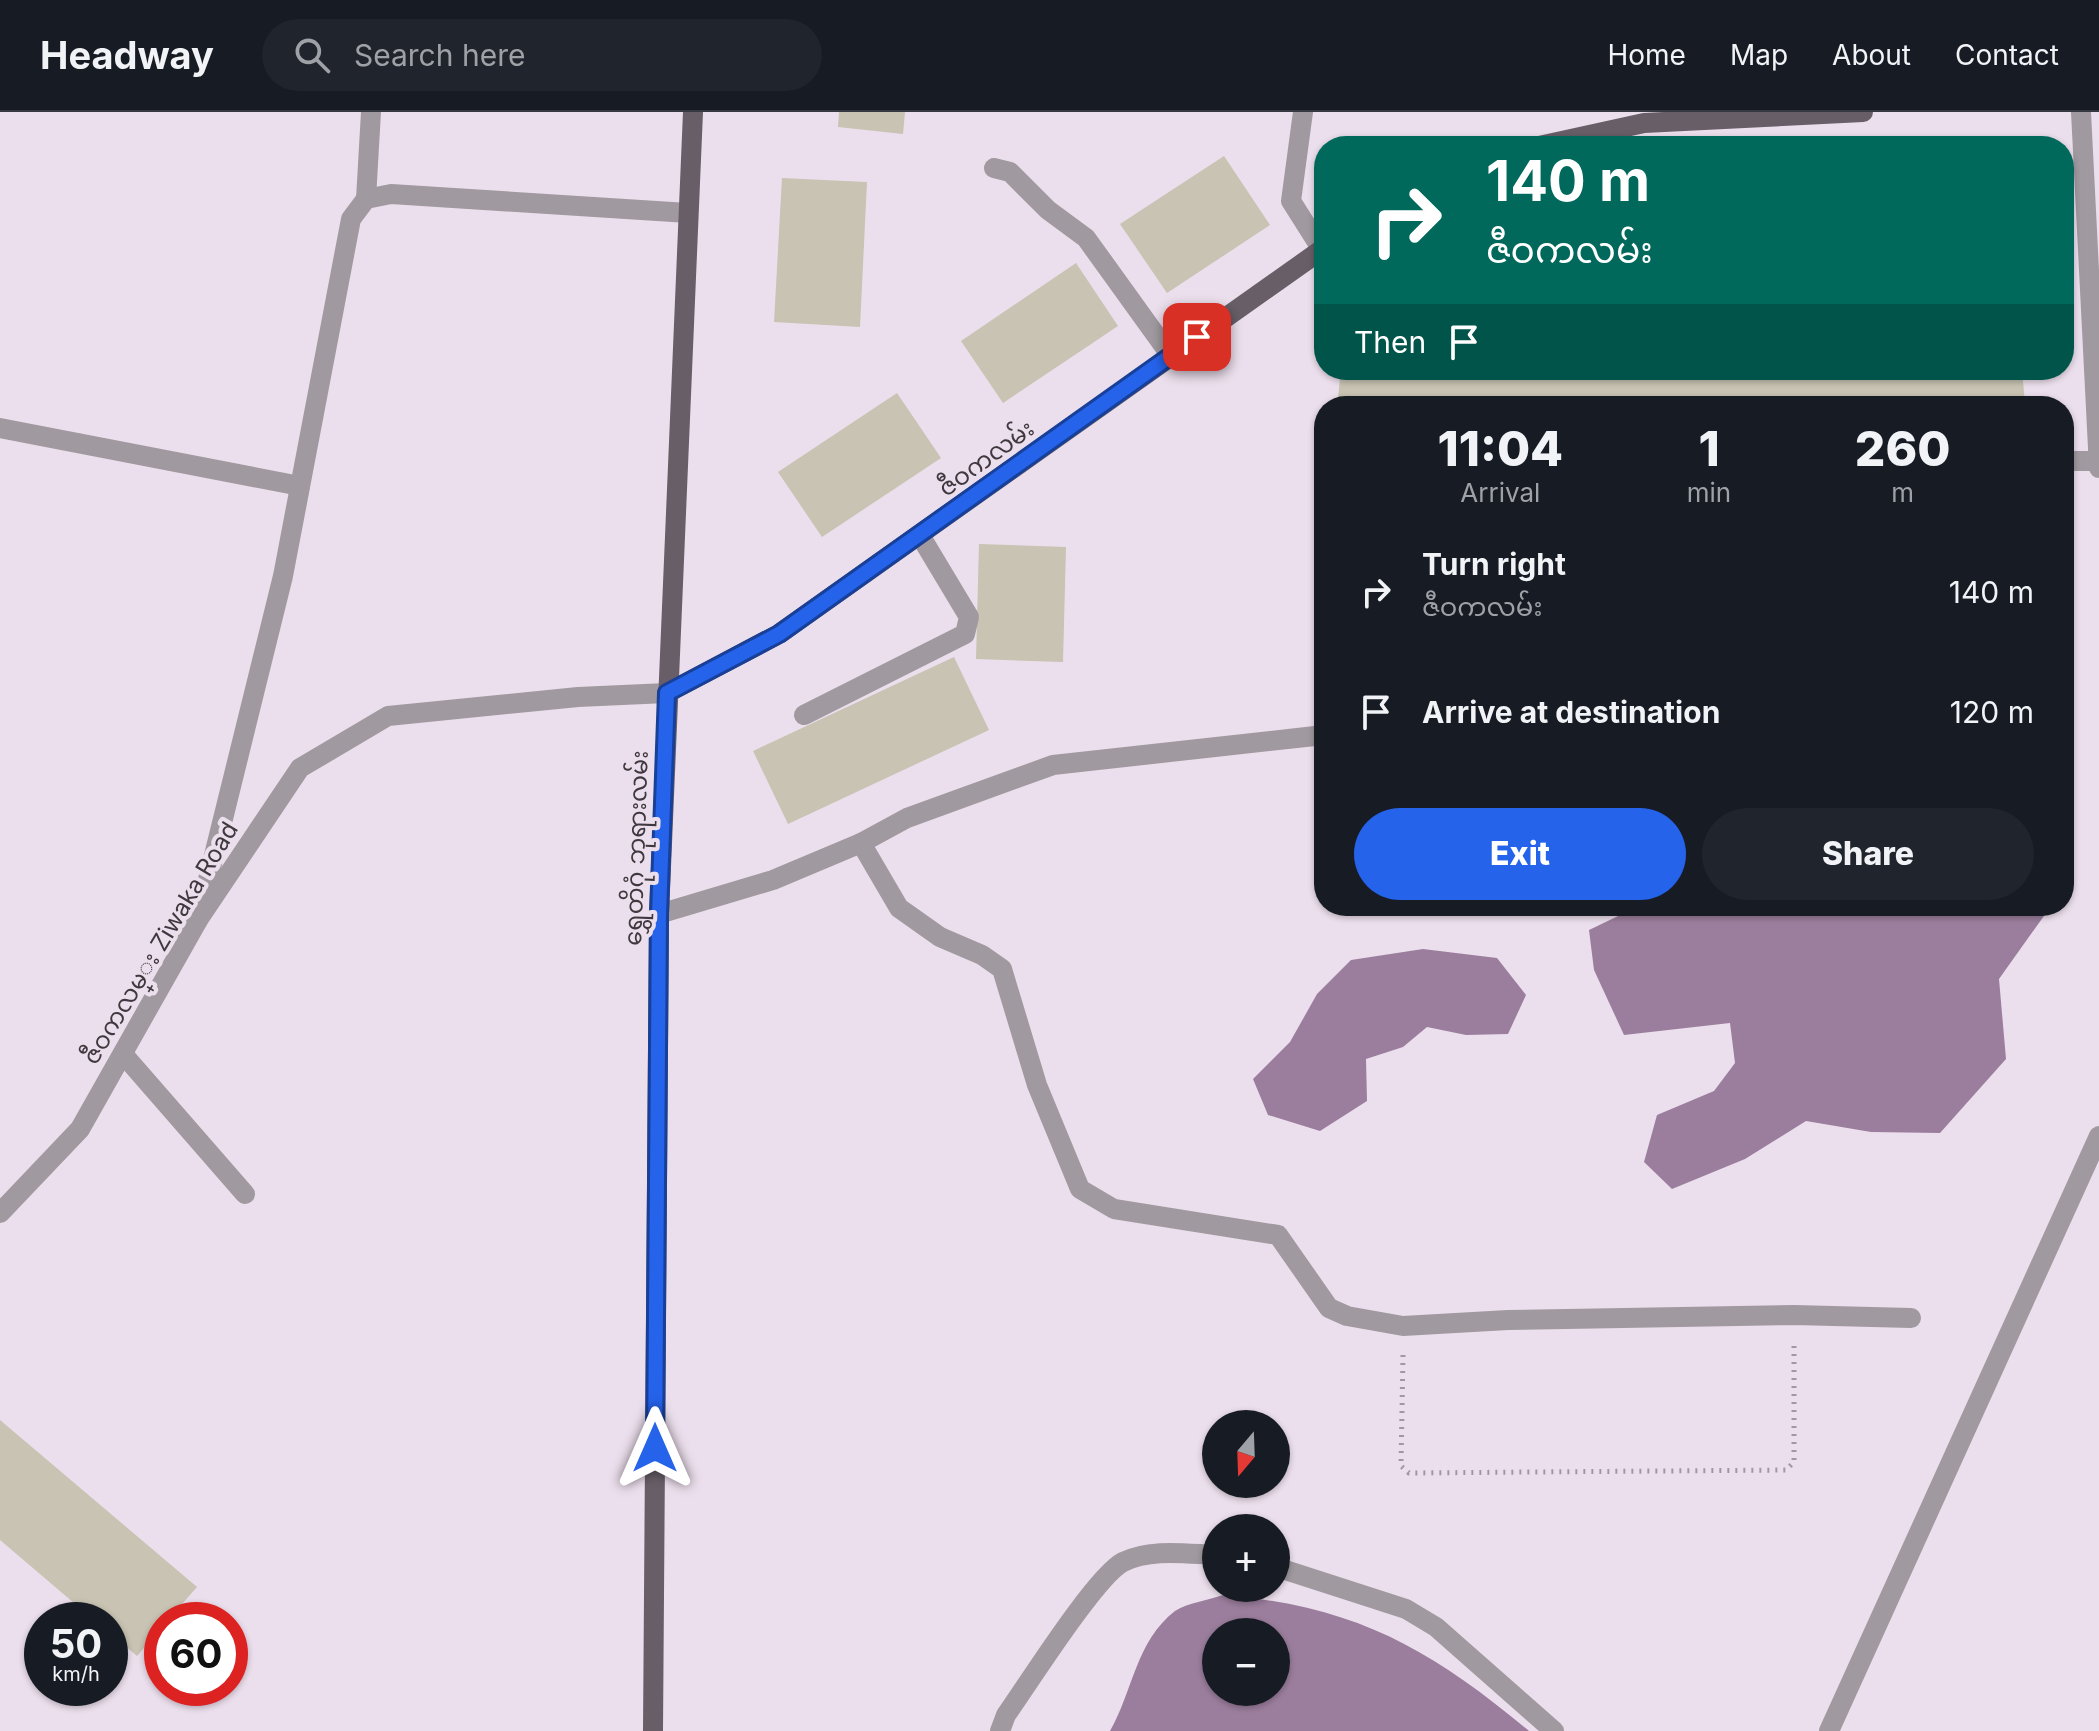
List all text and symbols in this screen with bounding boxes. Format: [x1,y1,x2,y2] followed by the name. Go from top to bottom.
[262,19,822,91] search box
[40,32,214,78] text: Headway
[290,33,334,77] icon: search
[354,37,525,73] text: Search here
[1607,38,1686,72] text: Home
[1730,38,1788,72] text: Map
[1832,38,1911,72] text: About
[1955,38,2059,72] text: Contact
[1486,147,1650,215] text: 140 m
[1354,168,1458,272] icon: right
[1486,228,1653,272] text: ဇီဝကလမ်း
[1163,303,1231,371] pin
[1175,315,1219,359] icon: arrive
[1442,320,1486,364] icon: arrive
[1354,324,1426,360] text: Then
[932,413,1039,502] street label: ဇီဝကလမ်း
[1438,419,1563,478] text: 11:04
[1698,419,1720,478] text: 1
[1855,419,1950,478] text: 260
[1460,477,1540,508] text: Arrival
[1687,477,1731,508] text: min
[1891,477,1914,508] text: m
[1422,546,1566,582] text: Turn right
[1354,570,1398,614] icon: right
[1949,574,2034,610] text: 140 m
[1422,591,1542,622] text: ဇီဝကလမ်း
[1354,690,1398,734] icon: arrive
[1422,694,1720,730] text: Arrive at destination
[1950,694,2034,730] text: 120 m
[617,750,659,946] street label: ရွှေတိဂုံ ဘုရားလမ်း
[1354,808,1686,900] button: Exit
[1702,808,2034,900] button: Share
[75,816,248,1072] street label: ဇီဝကလမ္း Ziwaka Road
[613,1406,697,1490] position arrow
[1202,1410,1290,1498] north arrow
[1202,1410,1290,1706] map controls
[1202,1514,1290,1602] button: +
[144,1602,248,1706] speed limit sign: 60
[1202,1618,1290,1706] button: −
[50,1619,102,1668] text: 50
[52,1662,100,1686] text: km/h

